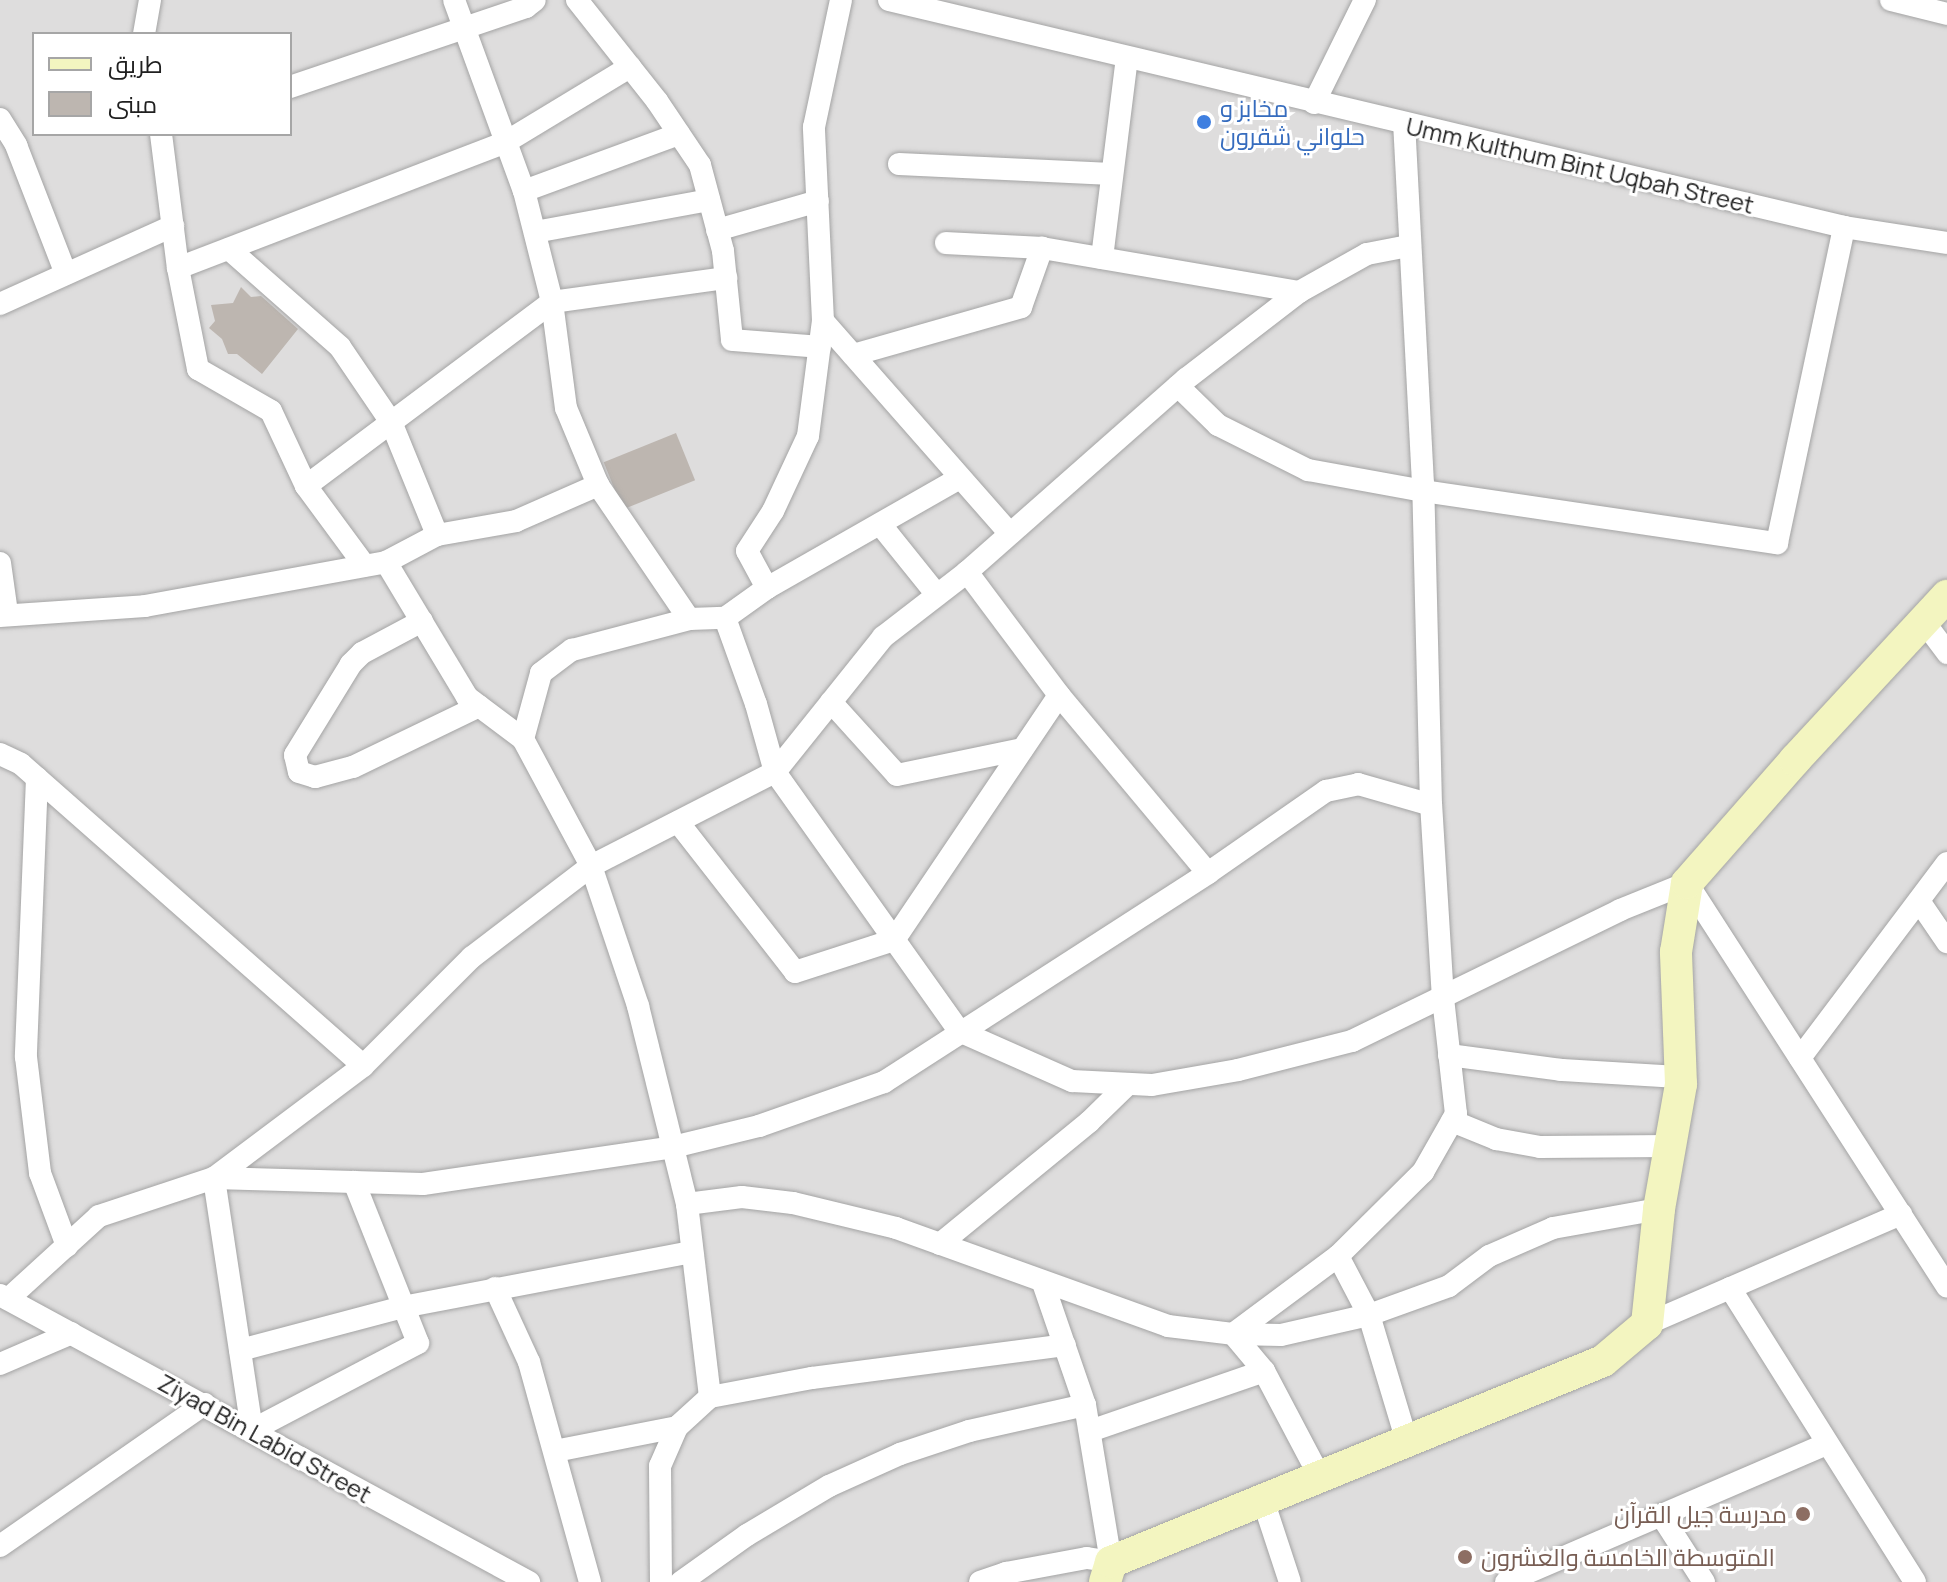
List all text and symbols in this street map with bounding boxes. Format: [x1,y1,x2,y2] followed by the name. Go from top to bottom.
[32,32,292,136] legend
[108,47,163,80] text: طريق
[108,87,157,120] text: مبنى
[1220,94,1365,150] place label: مخابز و حلواني شقرون
[1403,111,1757,219] street label: Umm Kulthum Bint Uqbah Street
[1195,113,1213,131] marker: مخابز و حلواني شقرون
[153,1367,377,1509] street label: Ziyad Bin Labid Street
[1614,1500,1787,1528] place label: مدرسة جيل القرآن
[1794,1505,1812,1523] marker: مدرسة جيل القرآن
[1481,1543,1775,1571] place label: المتوسطة الخامسة والعشرون
[1456,1548,1474,1566] marker: المتوسطة الخامسة والعشرون

